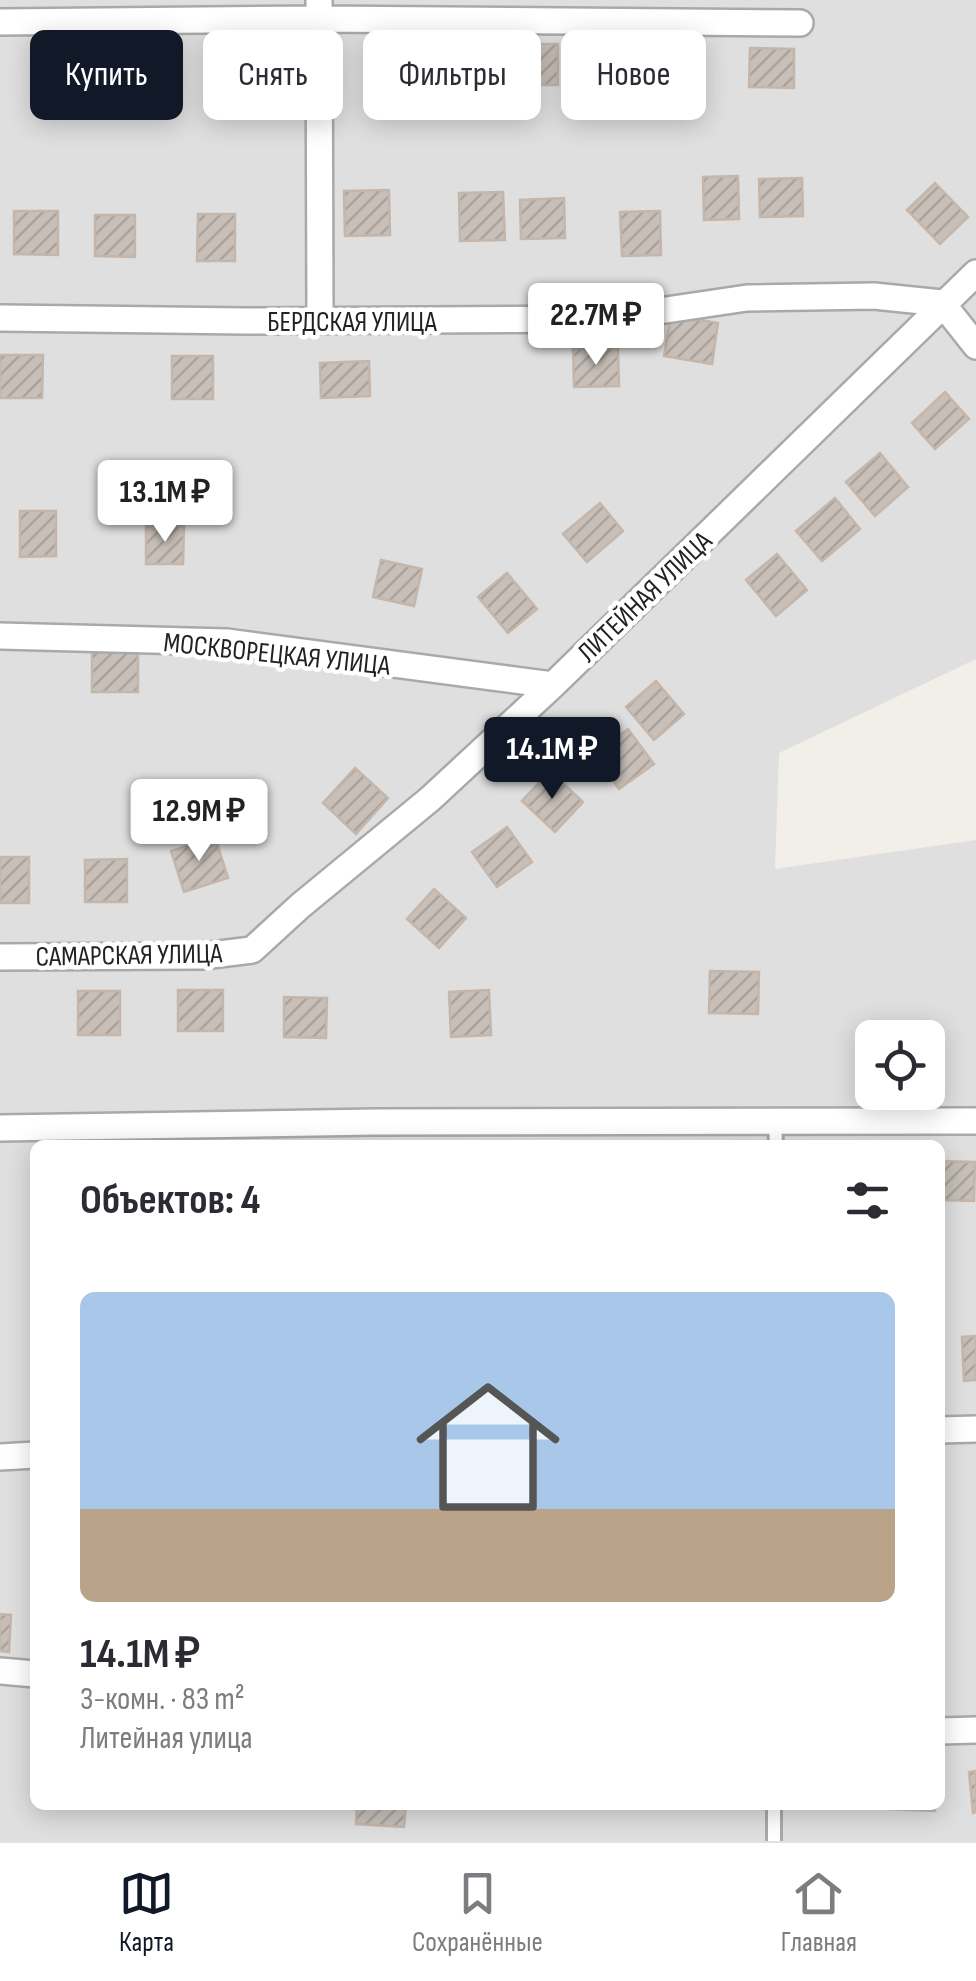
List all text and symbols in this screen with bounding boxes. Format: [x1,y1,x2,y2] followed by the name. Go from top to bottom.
[30,30,183,120] chip: Купить
[203,30,343,120] chip: Снять
[363,30,541,120] chip: Фильтры
[561,30,706,120] chip: Новое
[504,283,688,368] pin: 22.7M ₽
[550,296,642,335] text: 22.7M ₽
[267,306,438,339] street label: БЕРДСКАЯ УЛИЦА
[73,460,257,545] pin: 13.1M ₽
[120,473,210,512] text: 13.1M ₽
[571,524,720,669] street label: ЛИТЕЙНАЯ УЛИЦА
[162,626,393,683] street label: МОСКВОРЕЦКАЯ УЛИЦА
[460,717,644,802] pin: 14.1M ₽
[506,730,598,769] text: 14.1M ₽
[107,779,291,864] pin: 12.9M ₽
[153,792,245,831] text: 12.9M ₽
[35,937,224,974] street label: САМАРСКАЯ УЛИЦА
[855,1020,945,1110] map controls
[855,1020,945,1110] button: locate
[840,1173,895,1228] icon: filters
[80,1175,260,1226] text: Объектов: 4
[398,1357,578,1537] icon: home
[80,1629,200,1680] text: 14.1M ₽
[80,1680,245,1719] text: 3-комн. · 83 m²
[80,1719,253,1758] text: Литейная улица
[119,1866,174,1959] tab: Карта
[412,1866,543,1959] tab: Сохранённые
[781,1866,857,1959] tab: Главная

